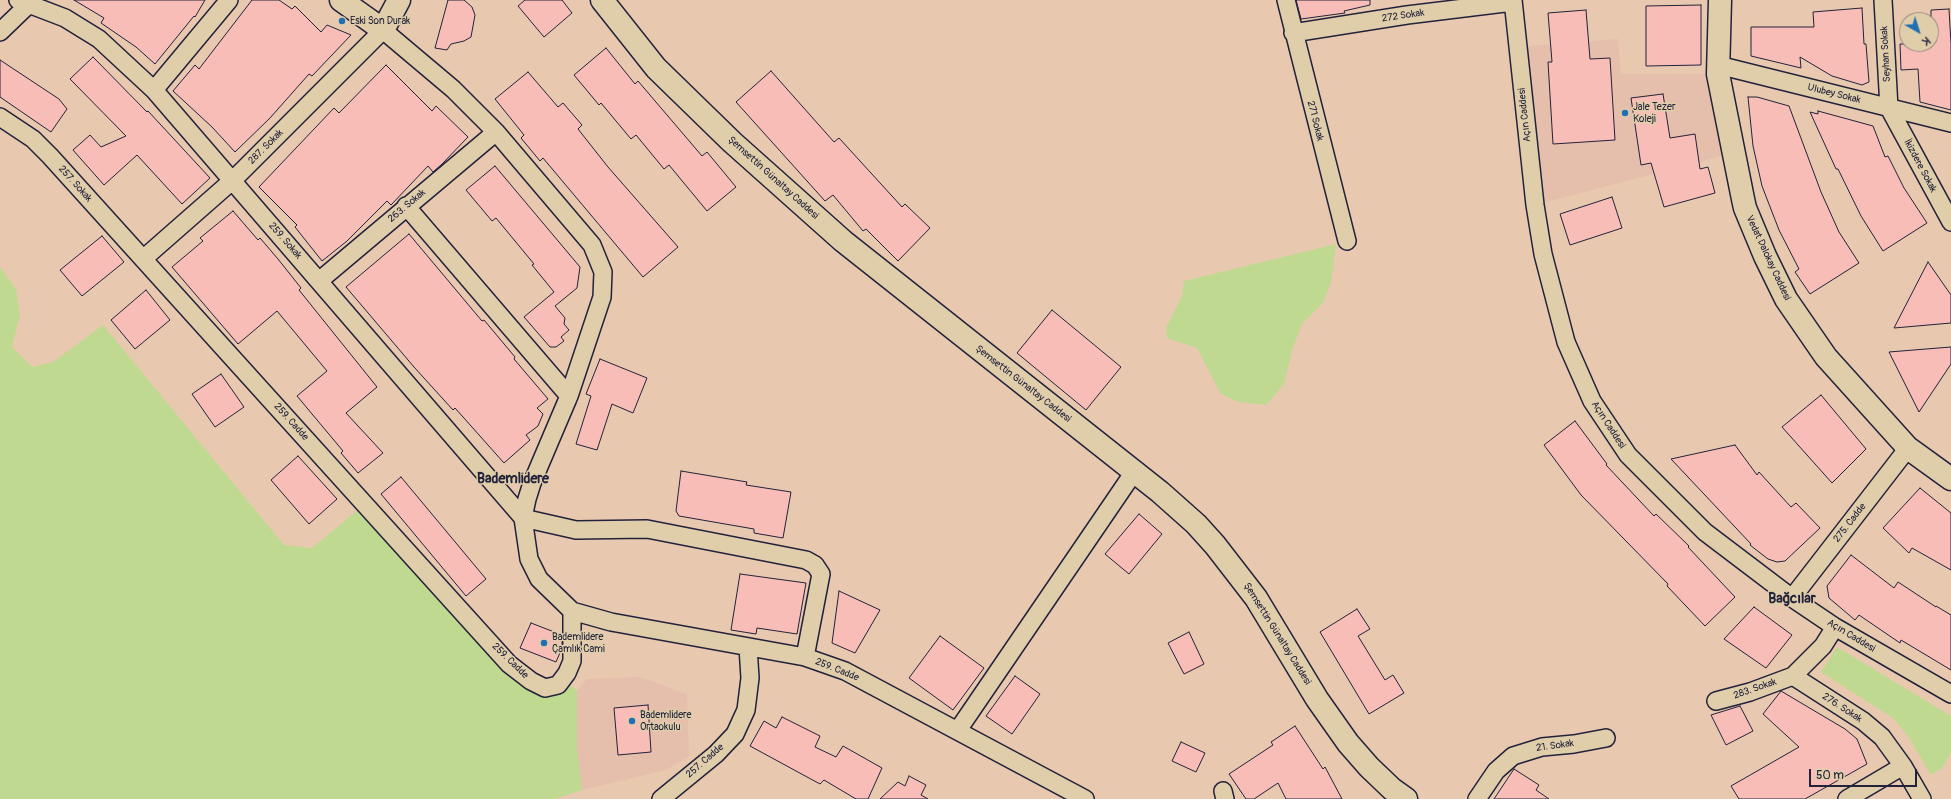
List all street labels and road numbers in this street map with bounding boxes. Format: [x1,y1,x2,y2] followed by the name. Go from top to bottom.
[1381,7,1425,25] street label: 272 Sokak
[1879,26,1893,82] street label: Seyhan Sokak
[1806,82,1862,106] street label: Ulubey Sokak
[1516,87,1534,143] street label: Açın Caddesi
[1304,100,1326,142] street label: 271 Sokak
[246,127,286,167] street label: 287. Sokak
[725,134,821,222] street label: Şemsettin Günaltay Caddesi
[1901,137,1939,195] street label: İkizdere Sokak
[56,163,94,205] street label: 257. Sokak
[386,187,428,225] street label: 263. Sokak
[1743,214,1793,302] street label: Vedat Dalokay Caddesi
[266,220,304,262] street label: 259. Sokak
[973,343,1073,425] street label: Şemsettin Günaltay Caddesi
[1588,399,1628,451] street label: Açın Caddesi
[271,401,311,443] street label: 259. Cadde
[1831,501,1869,545] street label: 275. Cadde
[1241,581,1313,687] street label: Şemsettin Günaltay Caddesi
[1825,617,1877,655] street label: Açın Caddesi
[489,641,531,681] street label: 259. Cadde
[813,656,861,684] street label: 259. Cadde
[1732,676,1778,702] street label: 283. Sokak
[1820,691,1864,725] street label: 276. Sokak
[1535,737,1575,755] street label: 21. Sokak
[684,741,726,781] street label: 257. Cadde

